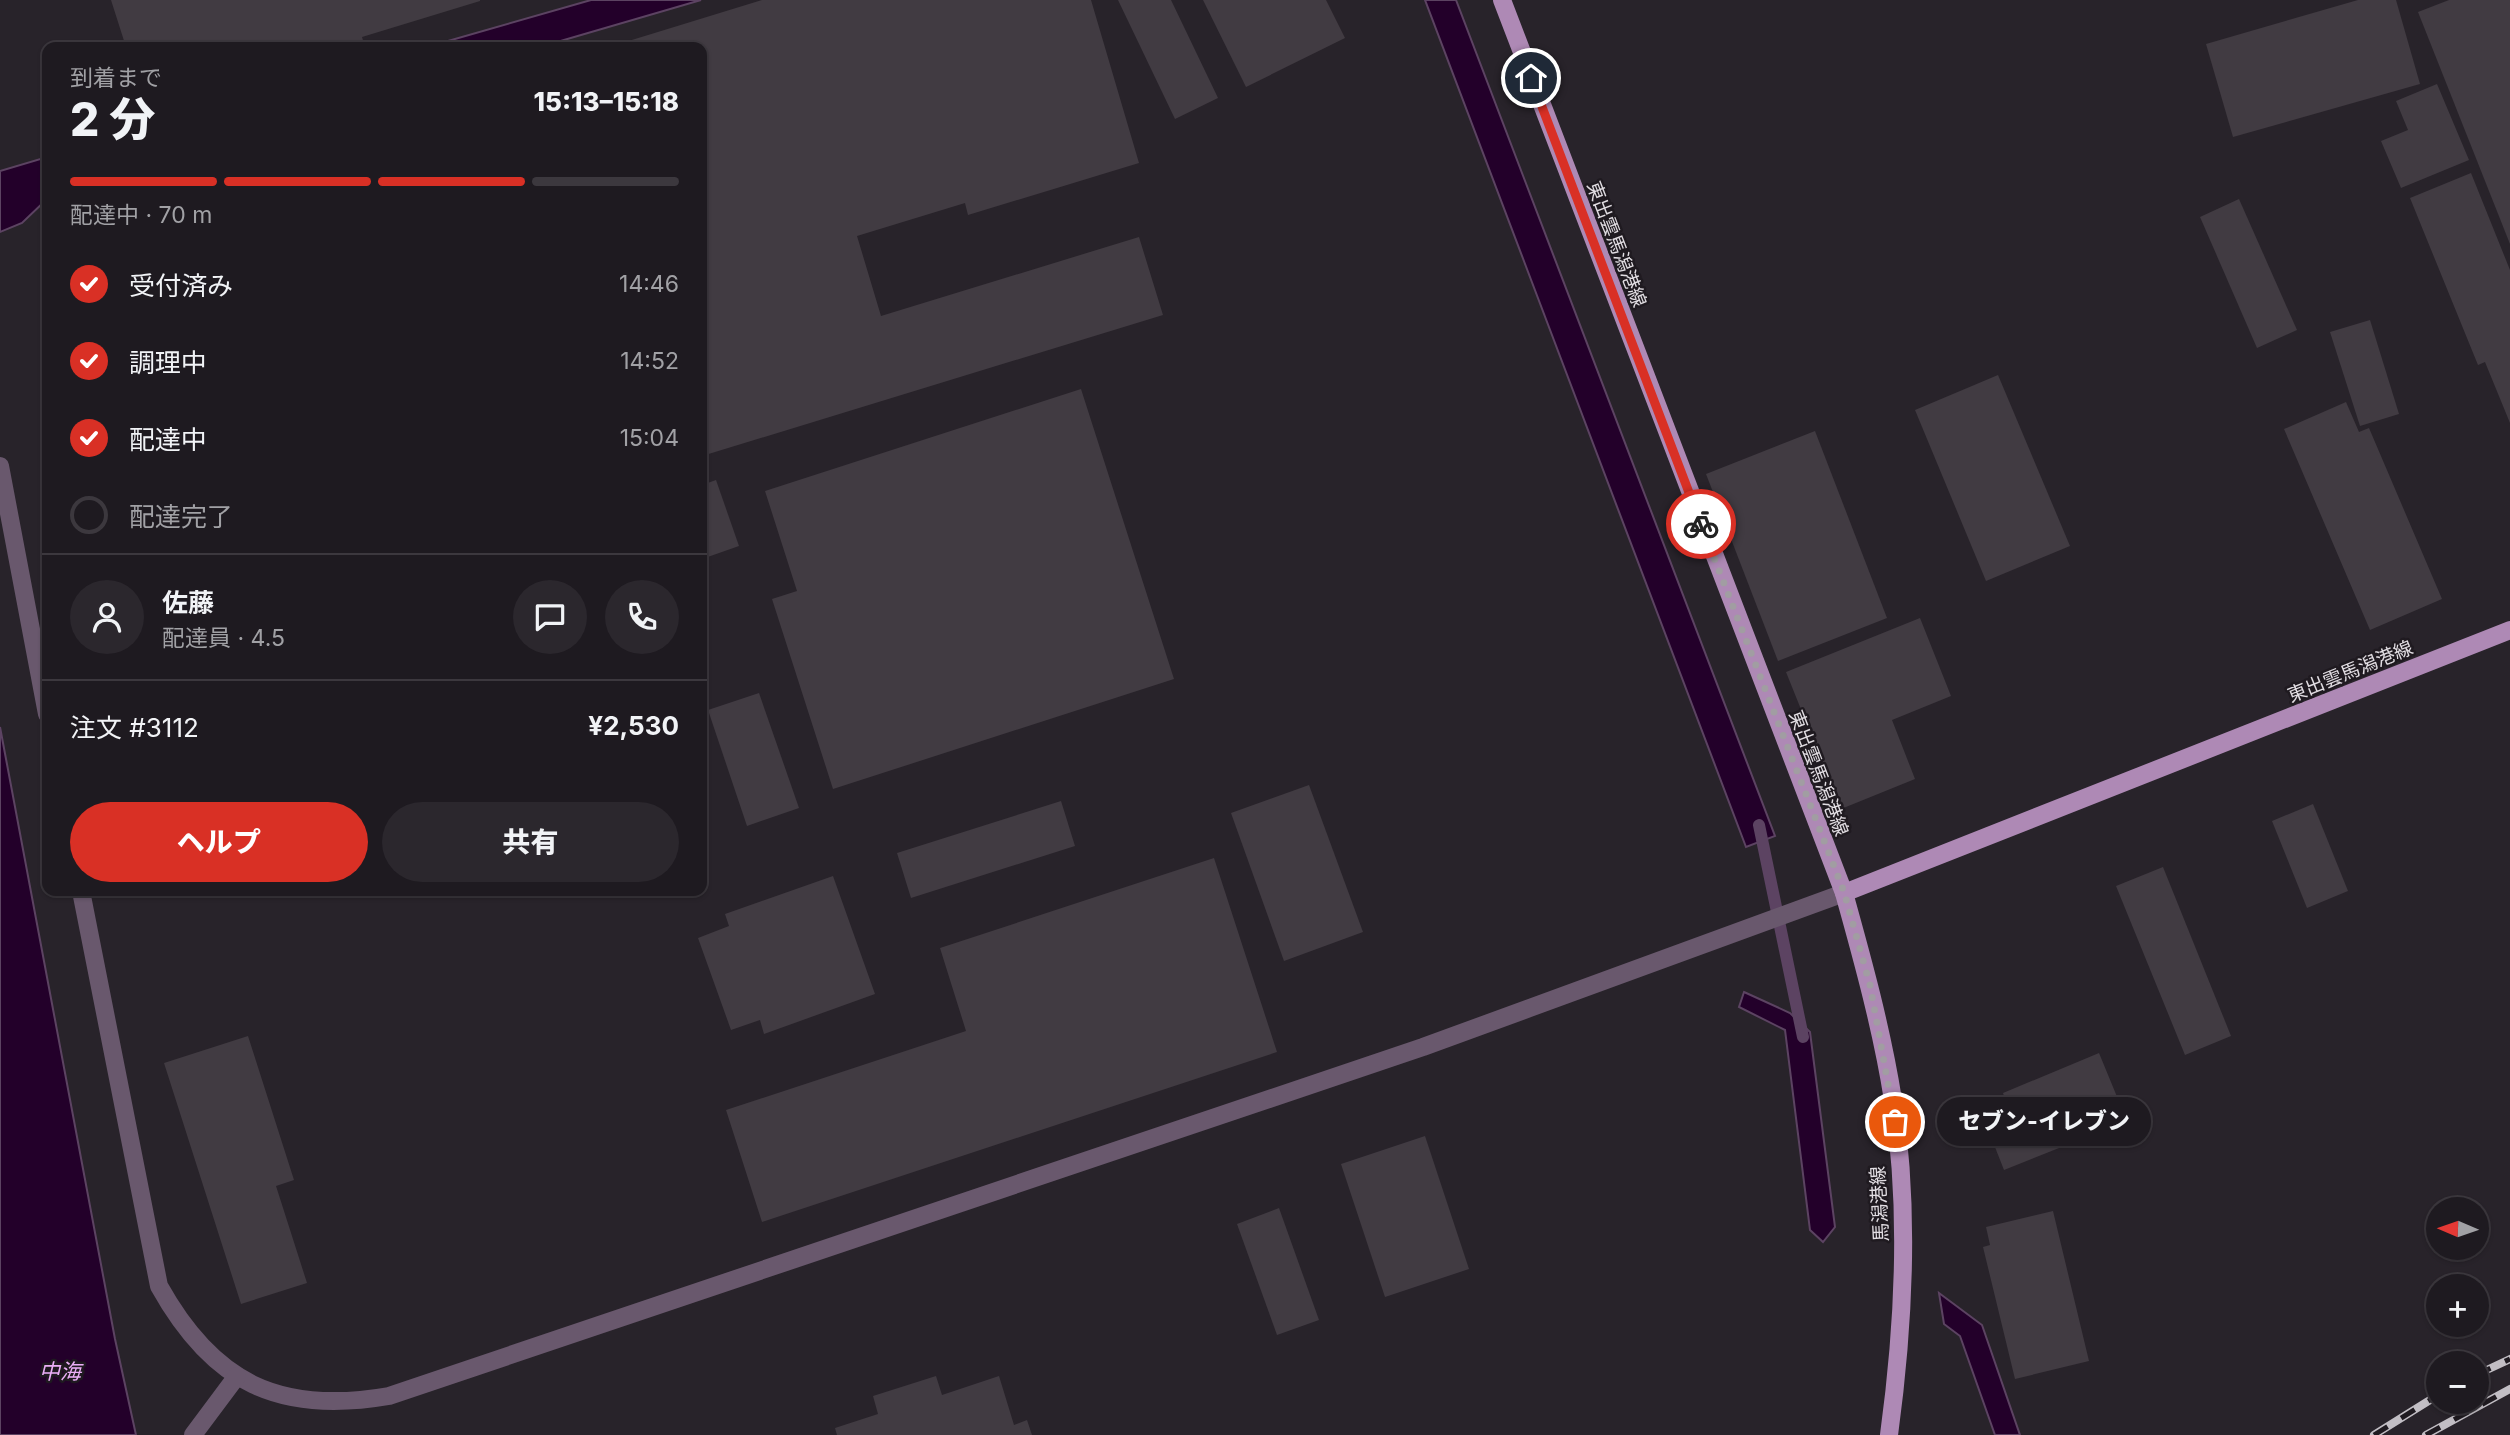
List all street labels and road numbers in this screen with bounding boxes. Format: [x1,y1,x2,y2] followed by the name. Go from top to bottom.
[1582,178,1651,310] street label: 東出雲馬潟港線
[2284,636,2416,707] street label: 東出雲馬潟港線
[1784,707,1853,839] street label: 東出雲馬潟港線
[1866,1165,1893,1243] street label: 馬潟港線

